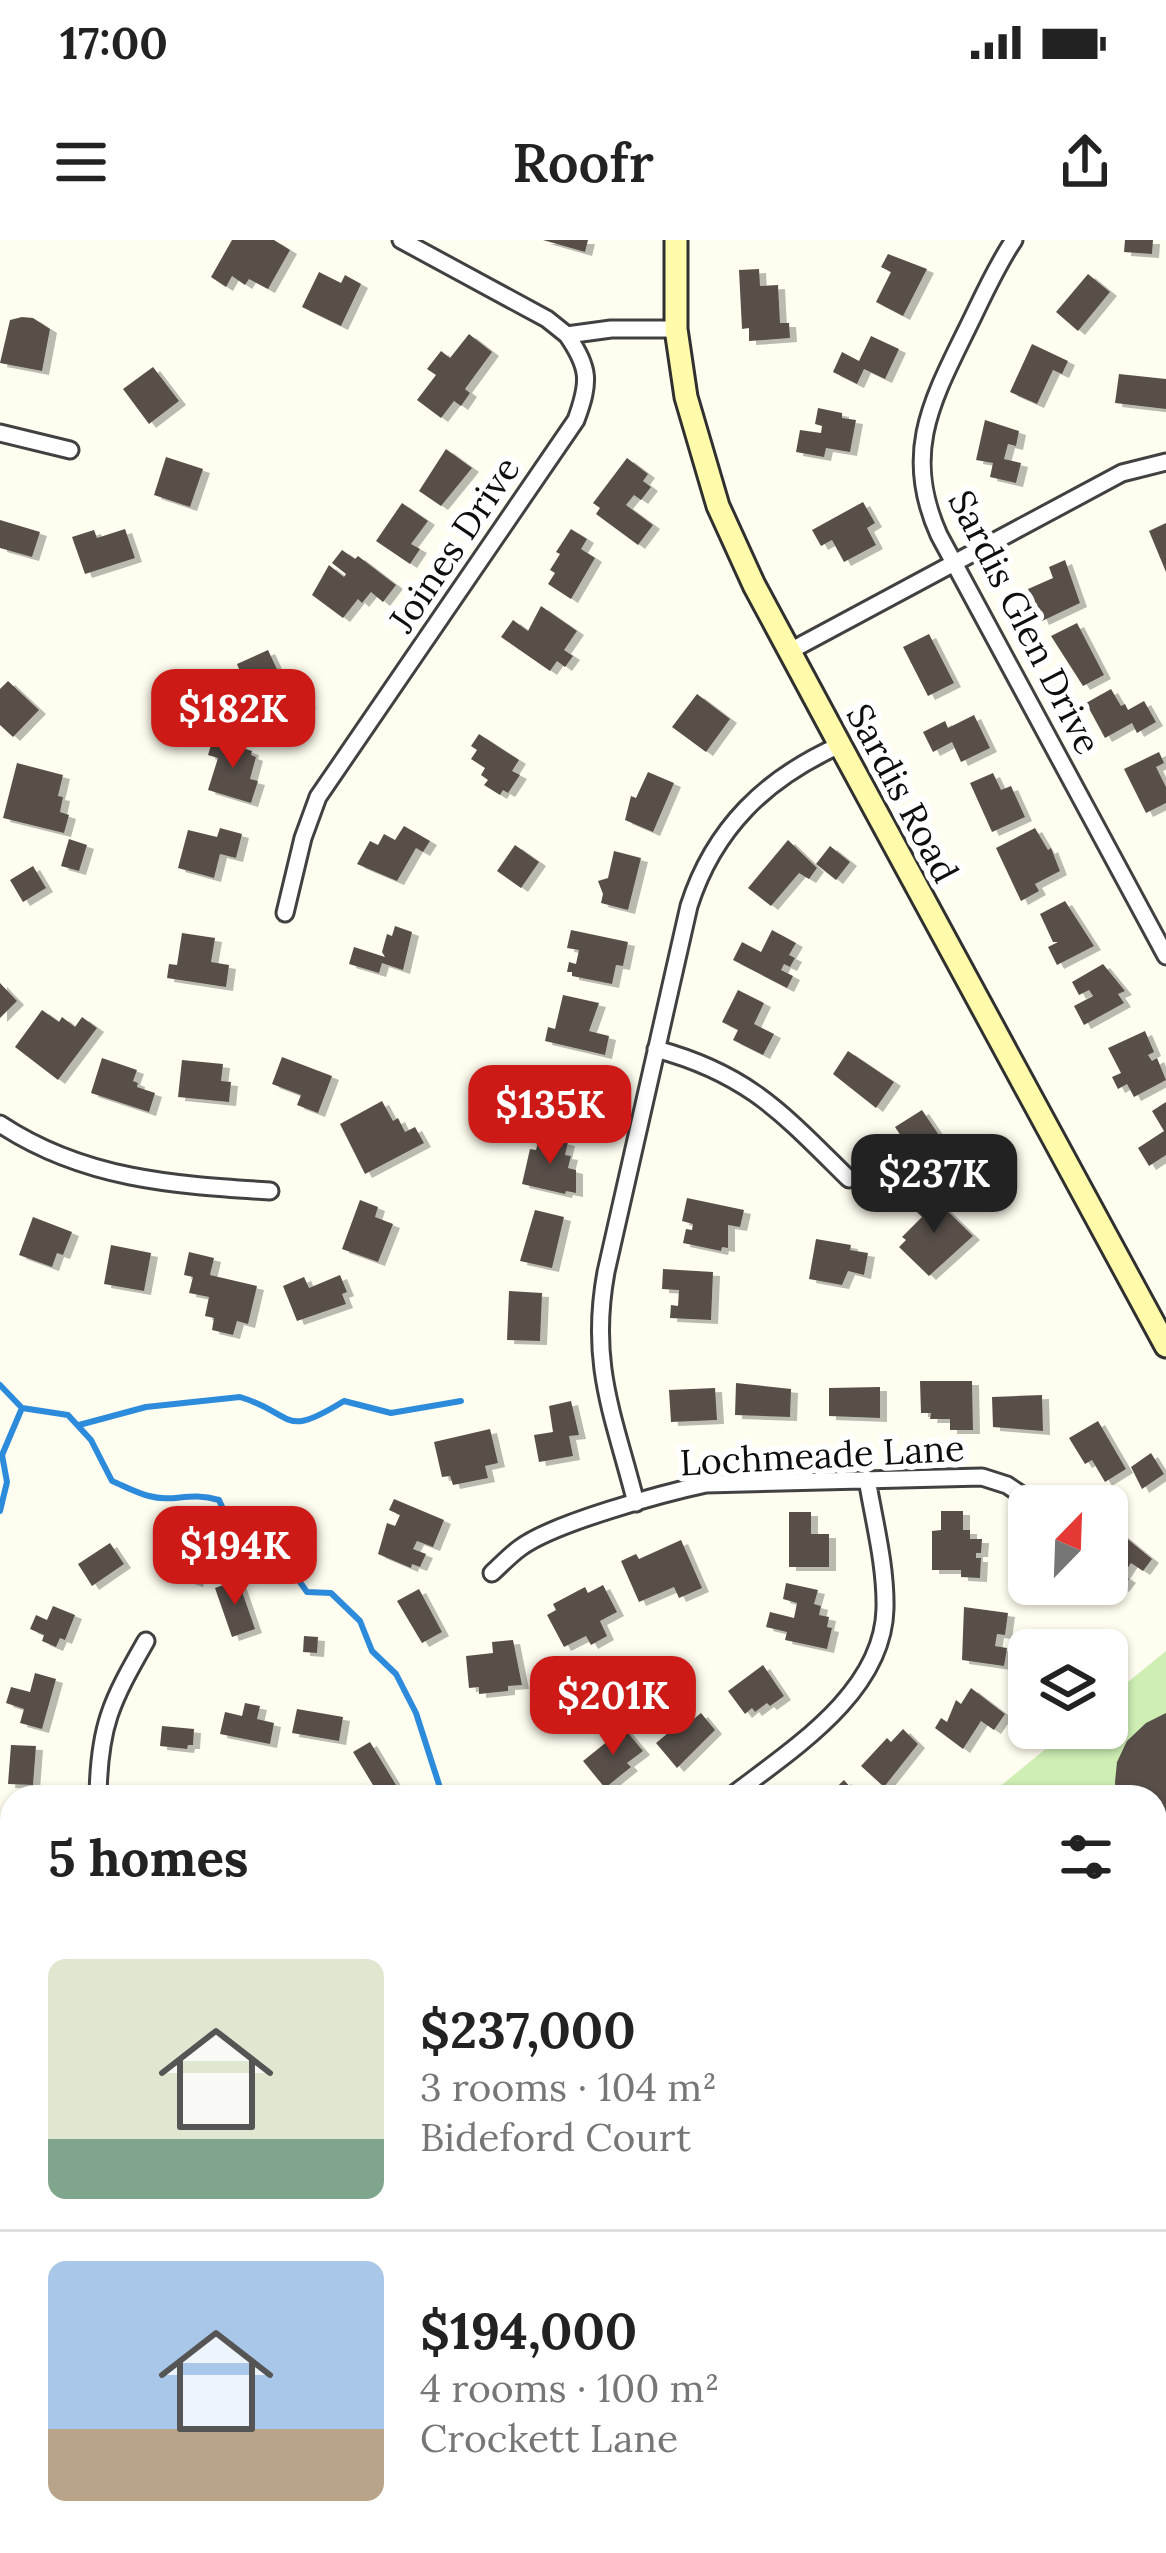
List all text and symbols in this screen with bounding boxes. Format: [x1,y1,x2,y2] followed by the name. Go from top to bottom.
[60,14,168,71] text: 17:00
[512,128,654,197] text: Roofr
[48,129,114,195] icon: menu
[1052,129,1118,195] icon: share
[378,447,530,641] street label: Joines Drive
[939,482,1111,762] street label: Sardis Glen Drive
[149,669,317,771] pin: $182K
[178,683,288,733] text: $182K
[837,696,969,890] street label: Sardis Road
[466,1065,634,1167] pin: $135K
[495,1079,605,1129] text: $135K
[850,1134,1018,1236] pin: $237K
[878,1148,990,1198] text: $237K
[679,1425,965,1485] street label: Lochmeade Lane
[1008,1485,1128,1605] north arrow
[1008,1485,1128,1749] map controls
[151,1506,319,1608] pin: $194K
[180,1520,290,1570] text: $194K
[1008,1629,1128,1749] button: layers
[529,1656,697,1758] pin: $201K
[557,1670,669,1720] text: $201K
[1053,1824,1119,1890] icon: filters
[48,1825,249,1890] text: 5 homes
[420,1997,636,2062] text: $237,000
[144,2007,288,2151] icon: home
[420,2062,717,2112] text: 3 rooms · 104 m²
[420,2112,691,2162] text: Bideford Court
[420,2298,637,2363] text: $194,000
[144,2309,288,2453] icon: home
[420,2363,720,2413] text: 4 rooms · 100 m²
[420,2413,678,2463] text: Crockett Lane

